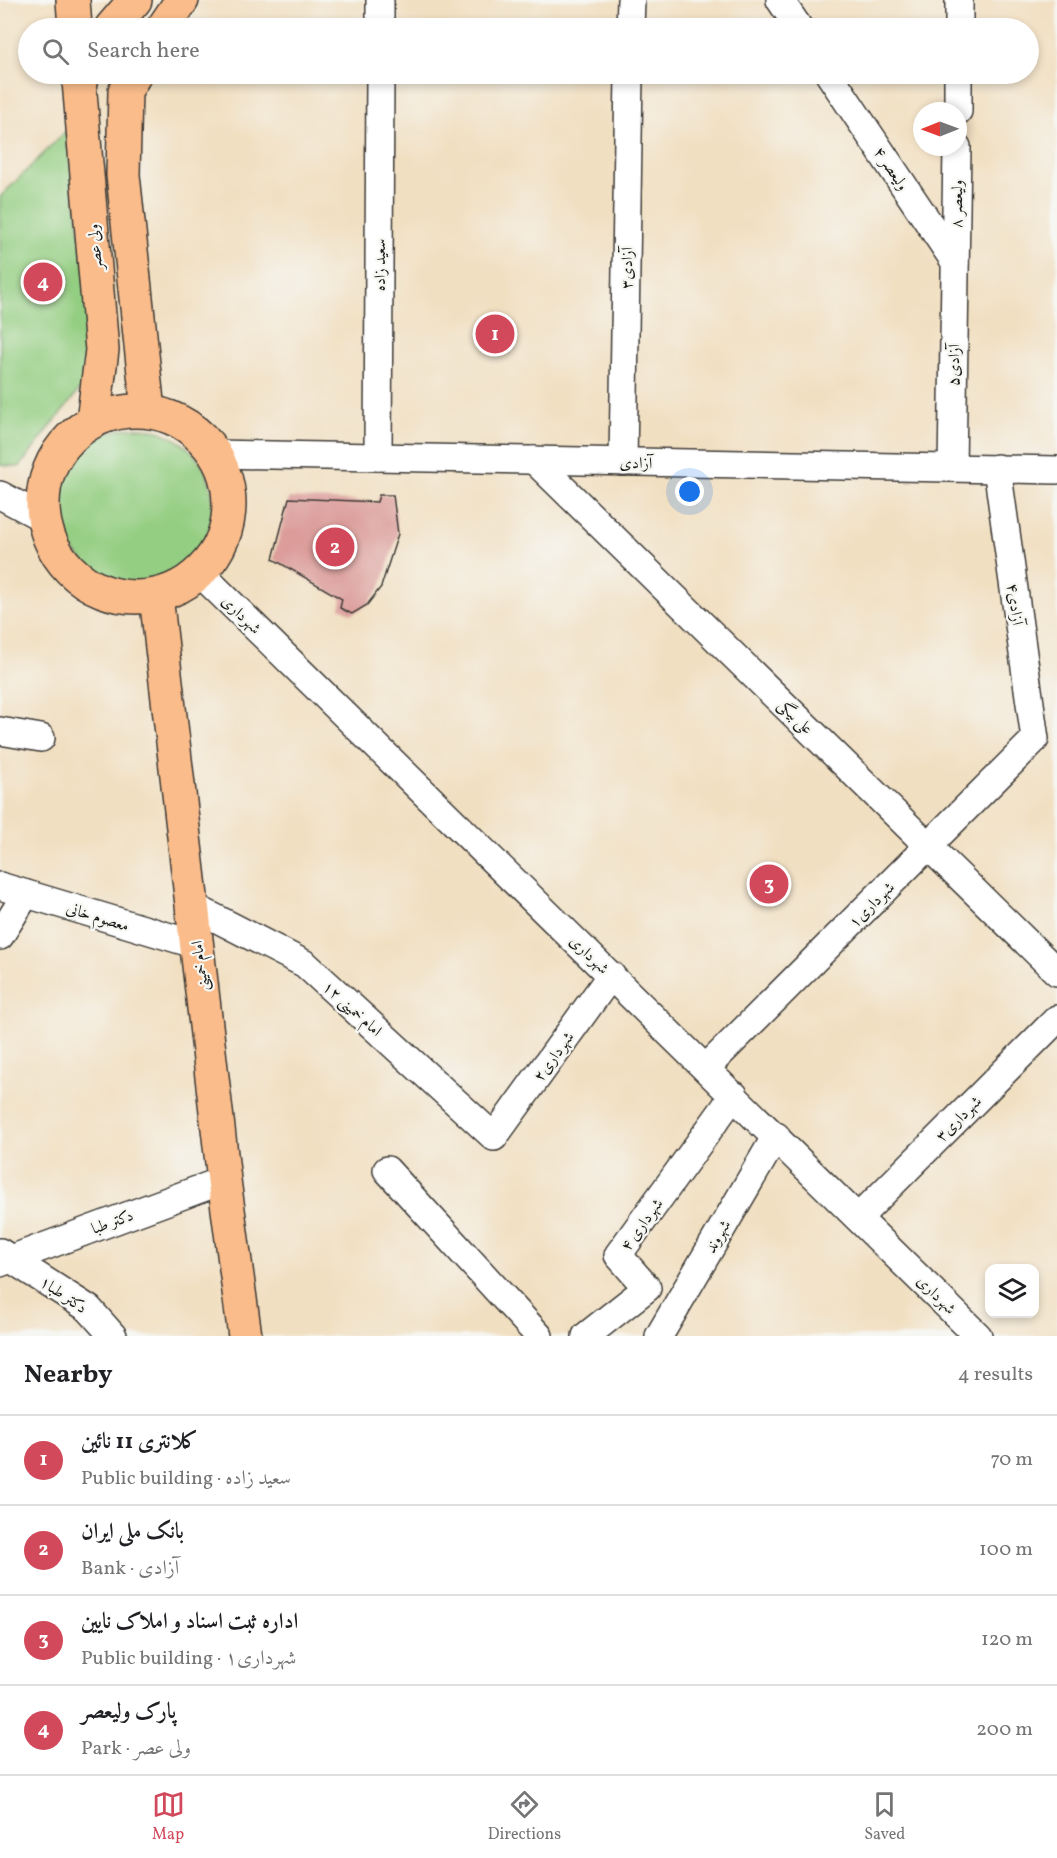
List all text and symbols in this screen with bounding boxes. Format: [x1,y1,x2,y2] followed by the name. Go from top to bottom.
[18,18,1039,84] search box
[39,35,72,68] icon: search
[87,36,200,67] text: Search here
[913,102,967,156] north arrow
[868,143,913,195] street label: ولیعصر ۴
[947,180,969,228] street label: ولیعصر ۸
[83,223,109,273] street label: ولی عصر
[370,239,392,291] street label: سعید زاده
[617,245,639,289] street label: آزادی۳
[24,260,63,304] pin: 4
[476,312,514,356] pin: 1
[944,342,966,386] street label: آزادی۵
[619,453,654,475] street label: آزادی
[675,477,704,506] your location
[316,524,354,570] pin: 2
[1000,582,1028,628] street label: آزادی۴
[216,591,265,640] street label: شهرداری
[772,695,817,740] street label: علی بیگی
[750,862,788,906] pin: 3
[844,877,900,933] street label: شهرداری۱
[63,898,132,940] street label: معصوم خانی
[564,931,613,980] street label: شهرداری
[187,939,217,992] street label: امام خمینی
[316,977,386,1044] street label: امام خمینی ۱۲
[529,1028,580,1087] street label: شهرداری۲
[931,1091,987,1147] street label: شهرداری۳
[616,1194,669,1256] street label: شهرداری ۴
[89,1205,137,1241] street label: دکتر طبا
[700,1216,737,1258] street label: شهروند
[985,1264,1039,1318] map controls
[985,1264,1039,1318] button: layers
[911,1271,960,1320] street label: شهرداری
[35,1272,91,1319] street label: دکتر طبا۱
[24,1357,113,1393] text: Nearby
[958,1361,1033,1389] text: 4 results
[81,1427,198,1458] text: کلانتری 11 نائین
[39,1446,48,1474] text: 1
[990,1446,1033,1474] text: 70 m
[81,1465,291,1493] text: Public building · سعید زاده
[81,1517,184,1548] text: بانک ملی ایران
[38,1536,49,1564] text: 2
[979,1536,1033,1564] text: 100 m
[81,1555,179,1583] text: Bank · آزادی
[81,1607,298,1638] text: اداره ثبت اسناد و املاک نایین
[38,1626,49,1654] text: 3
[981,1626,1033,1654] text: 120 m
[81,1645,296,1673] text: Public building · شهرداری۱
[81,1697,176,1728] text: پارک ولیعصر
[37,1716,50,1744] text: 4
[976,1716,1033,1744] text: 200 m
[81,1735,191,1763] text: Park · ولی عصر
[152,1788,185,1846] tab: Map
[488,1788,561,1846] tab: Directions
[864,1788,905,1846] tab: Saved

